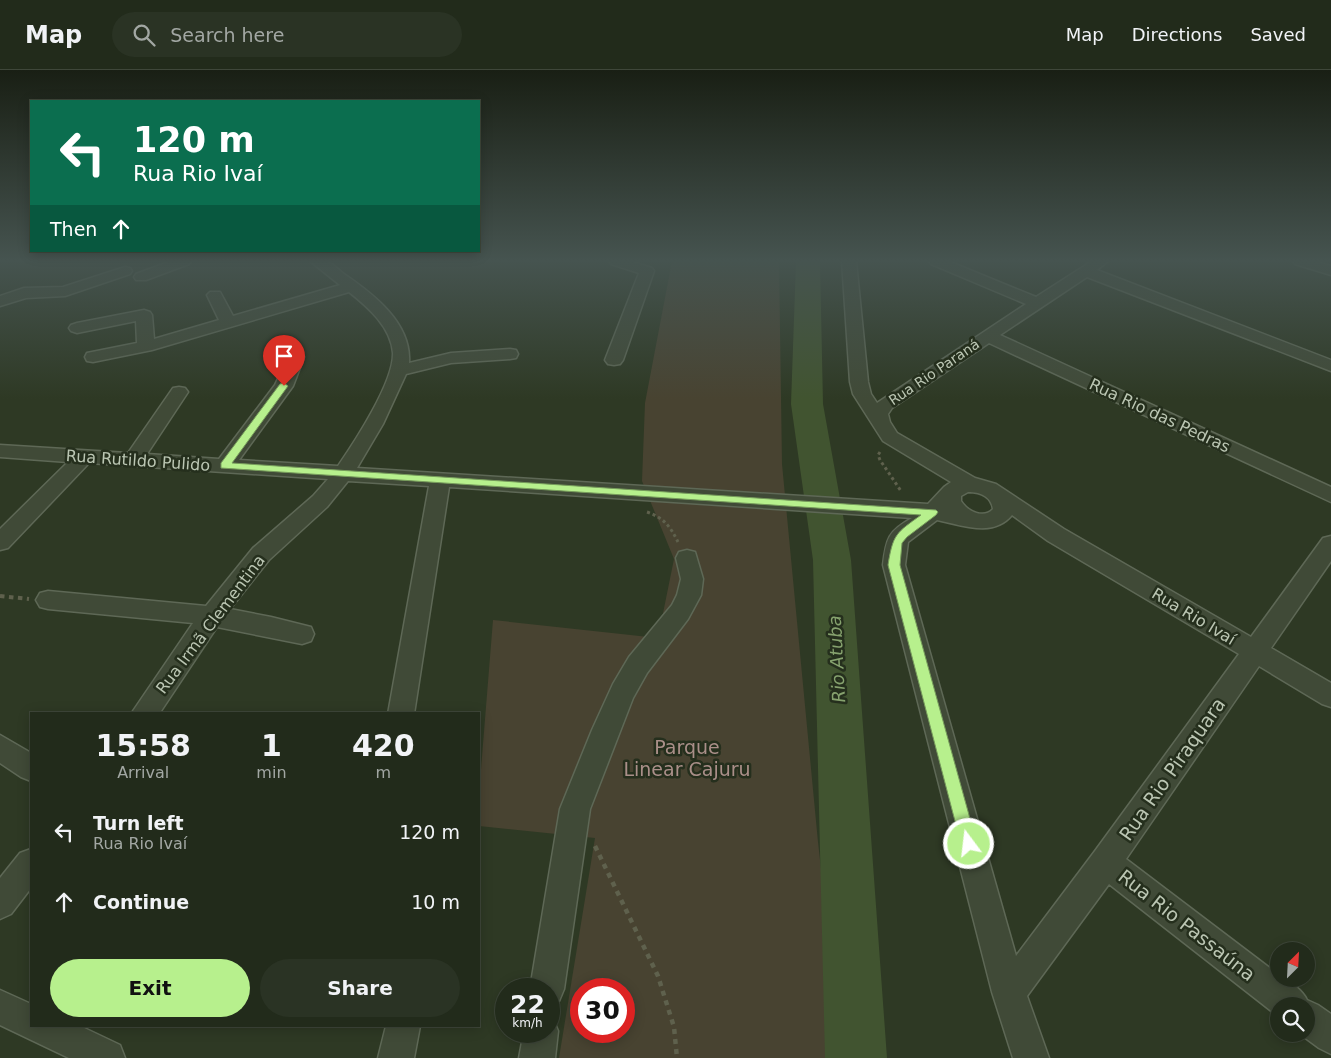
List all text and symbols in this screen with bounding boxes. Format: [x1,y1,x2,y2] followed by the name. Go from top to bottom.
[112,12,462,57] search box
[25,21,82,49] text: Map
[130,21,158,49] icon: search
[170,24,284,46] text: Search here
[1066,24,1104,45] text: Map
[1132,24,1222,45] text: Directions
[1250,24,1306,45] text: Saved
[50,120,115,185] icon: left
[133,120,255,160] text: 120 m
[133,161,263,186] text: Rua Rio Ivaí
[107,215,135,243] icon: ahead
[50,218,97,240] text: Then
[263,335,305,386] pin
[886,336,982,408] street label: Rua Rio Paraná
[270,342,298,370] icon: arrive
[1086,375,1233,456] street label: Rua Rio das Pedras
[65,446,211,475] street label: Rua Rutildo Pulido
[152,551,269,697] street label: Rua Irmã Clementina
[1148,584,1240,649] street label: Rua Rio Ivaí
[824,615,849,703] water label: Rio Atuba
[1114,693,1230,845] street label: Rua Rio Piraquara
[95,728,191,763] text: 15:58
[261,728,282,763] text: 1
[352,728,415,763] text: 420
[623,736,751,780] park label: Parque Linear Cajuru
[117,763,169,782] text: Arrival
[256,763,287,782] text: min
[375,763,391,782] text: m
[93,812,184,834] text: Turn left
[942,817,994,869] position arrow
[50,818,78,846] icon: left
[399,821,460,843] text: 120 m
[93,834,187,853] text: Rua Rio Ivaí
[1114,865,1260,985] street label: Rua Rio Passaúna
[50,888,78,916] icon: ahead
[93,891,189,913] text: Continue
[411,891,460,913] text: 10 m
[1270,942,1315,988] north arrow
[1270,942,1315,1042] map controls
[50,959,250,1017] button: Exit
[260,959,460,1017] button: Share
[570,978,635,1043] speed limit sign: 30
[510,990,545,1019] text: 22
[1270,997,1315,1042] button: search
[512,1016,543,1030] text: km/h

